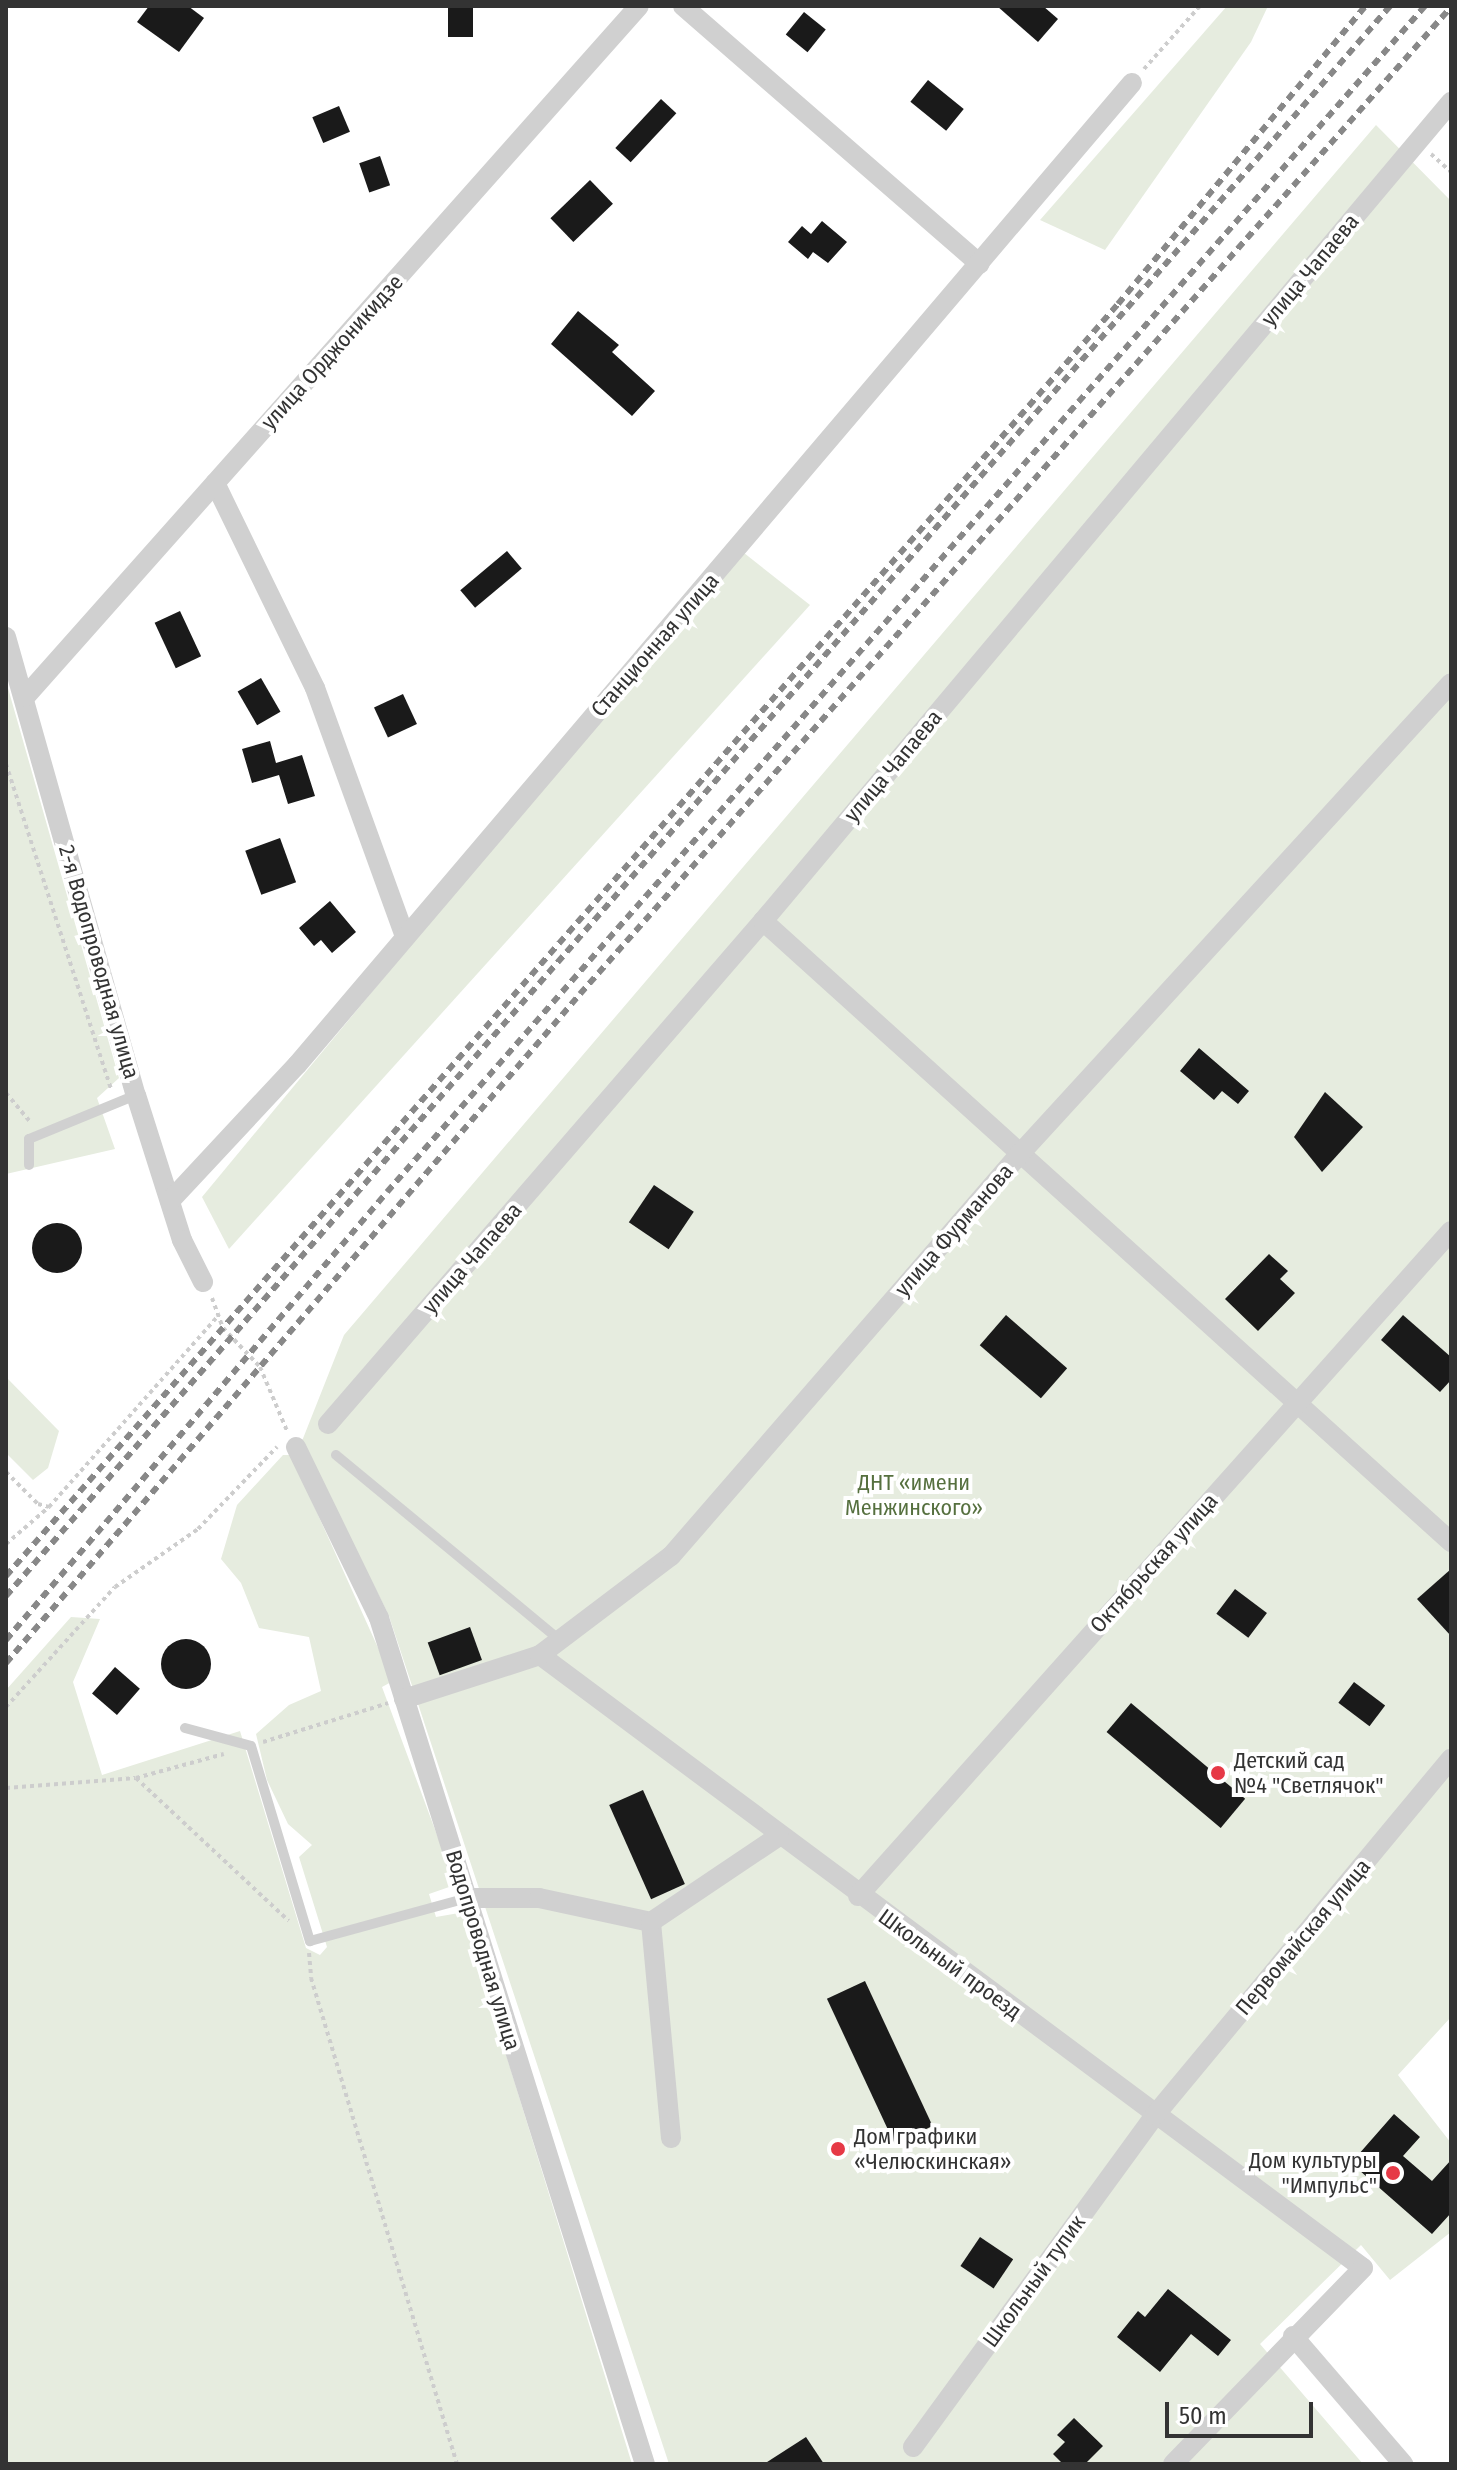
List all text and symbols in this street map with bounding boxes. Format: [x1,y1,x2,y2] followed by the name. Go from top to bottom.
[1256,209,1364,331] street label: улица Чапаева
[255,269,409,435] street label: улица Орджоникидзе
[586,568,724,722] street label: Станционная улица
[839,705,947,827] street label: улица Чапаева
[53,842,145,1082] street label: 2-я Водопроводная улица
[889,1158,1019,1302] street label: улица Фурманова
[417,1197,527,1319] street label: улица Чапаева
[845,1469,983,1520] park label: ДНТ «имени Менжинского»
[1085,1488,1223,1638] street label: Октябрьская улица
[1234,1747,1384,1798] place label: Детский сад №4 "Светлячок"
[1209,1764,1227,1782] marker: Детский сад №4 "Светлячок"
[440,1847,526,2053] street label: Водопроводная улица
[1230,1854,1376,2020] street label: Первомайская улица
[873,1903,1027,2025] street label: Школьный проезд
[854,2123,1012,2174] place label: Дом графики «Челюскинская»
[829,2140,847,2158] marker: Дом графики «Челюскинская»
[1249,2147,1377,2198] place label: Дом культуры "Импульс"
[1384,2164,1402,2182] marker: Дом культуры "Импульс"
[977,2210,1091,2352] street label: Школьный тупик
[1169,2386,1317,2436] scale bar
[1179,2402,1227,2430] text: 50 m

